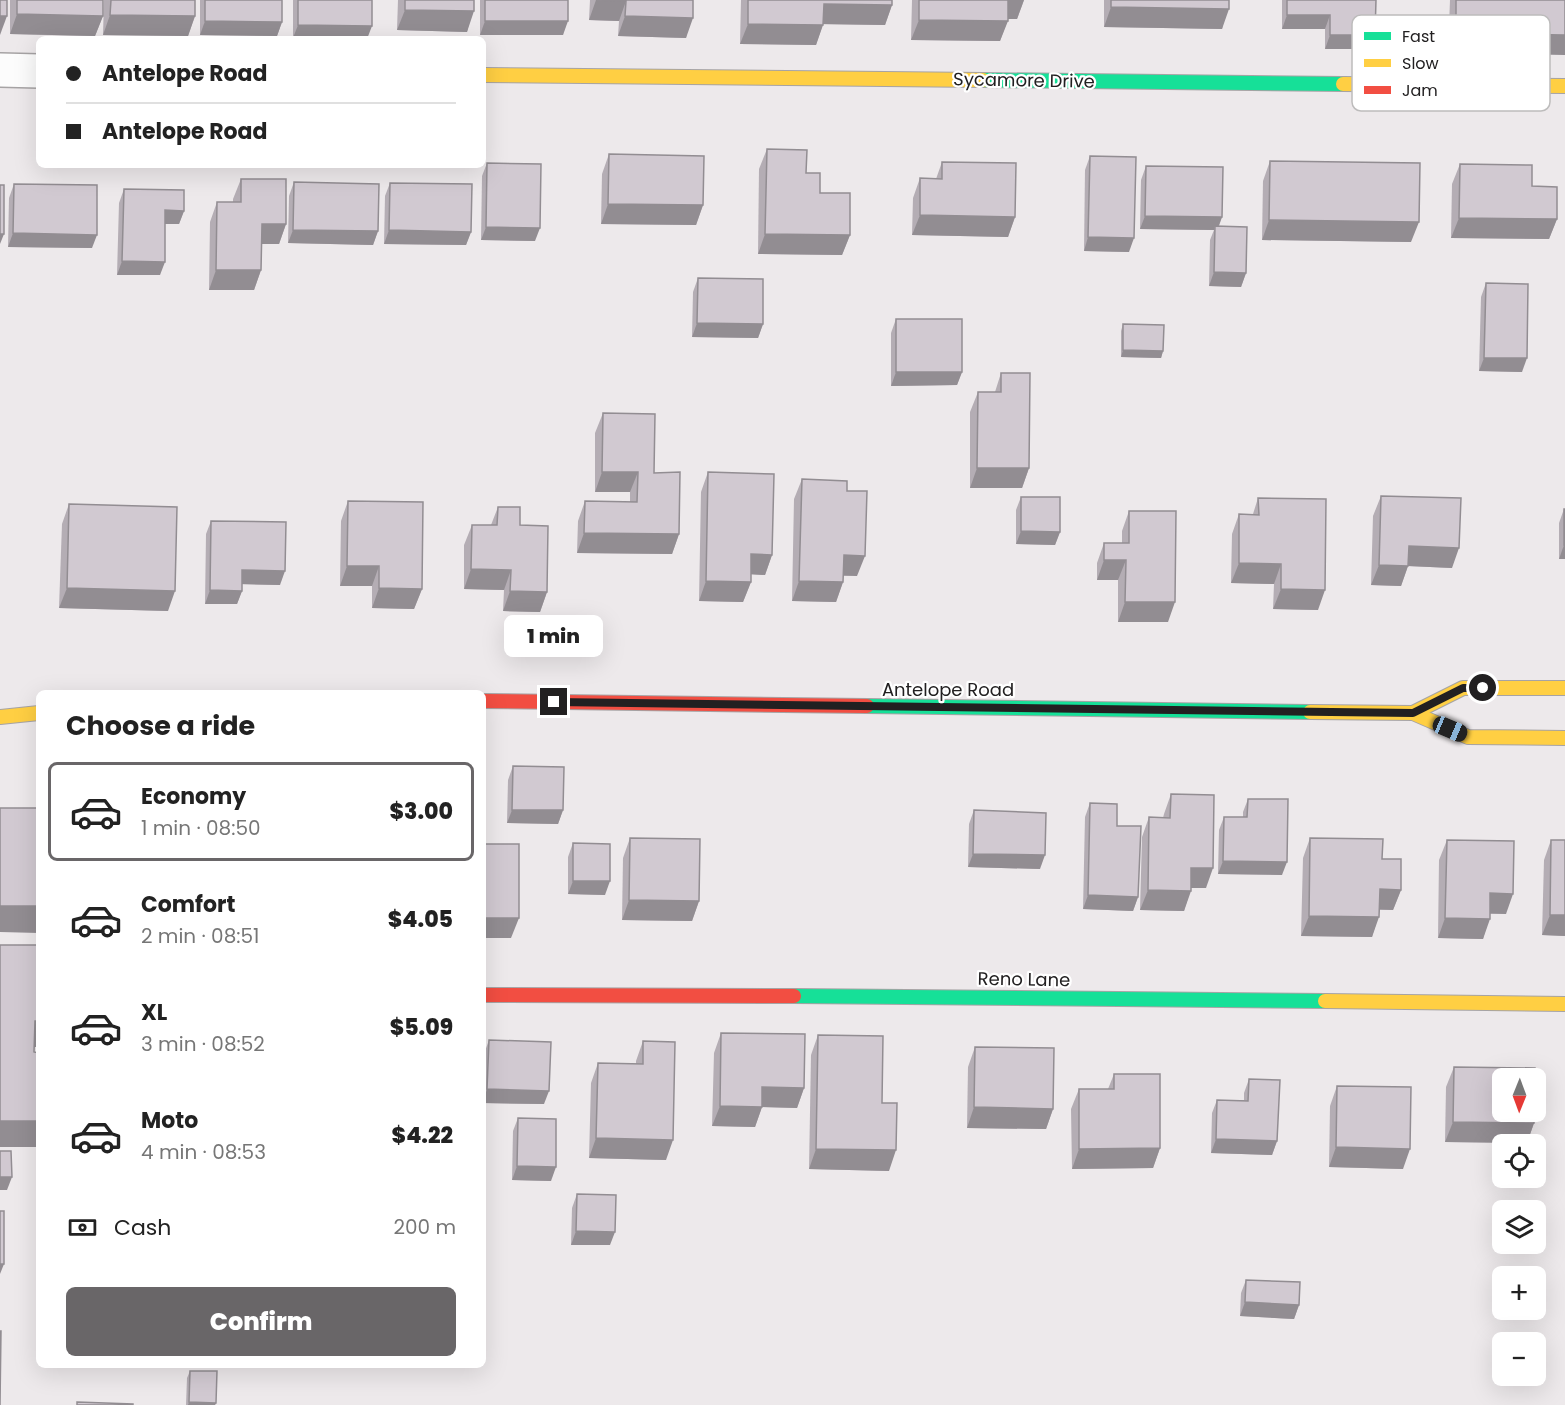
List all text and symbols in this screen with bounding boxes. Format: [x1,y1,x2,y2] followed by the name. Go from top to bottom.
[1352,15,1550,111] legend
[1402,25,1435,48] text: Fast
[1402,52,1439,75] text: Slow
[102,58,267,89] text: Antelope Road
[953,66,1095,94] street label: Sycamore Drive
[1402,79,1438,102] text: Jam
[102,116,267,147] text: Antelope Road
[504,615,604,657] callout: 1 min
[527,622,580,650] text: 1 min
[1469,674,1496,701] route start
[882,677,1014,702] street label: Antelope Road
[540,688,567,715] route end
[66,707,255,744] text: Choose a ride
[1430,714,1470,744] car
[141,781,246,812] text: Economy
[69,785,123,839] icon: car
[390,796,453,827] text: $3.00
[141,814,261,842] text: 1 min · 08:50
[141,889,235,920] text: Comfort
[69,893,123,947] icon: car
[388,904,453,935] text: $4.05
[141,922,259,950] text: 2 min · 08:51
[977,966,1071,992] street label: Reno Lane
[141,997,167,1028] text: XL
[69,1001,123,1055] icon: car
[390,1012,453,1043] text: $5.09
[141,1030,265,1058] text: 3 min · 08:52
[1492,1068,1546,1122] north arrow
[1492,1068,1546,1386] map controls
[141,1105,198,1136] text: Moto
[69,1109,123,1163] icon: car
[392,1120,453,1151] text: $4.22
[1492,1134,1546,1188] button: locate
[141,1138,266,1166] text: 4 min · 08:53
[1492,1200,1546,1254] button: layers
[66,1211,99,1244] icon: cash
[114,1212,171,1243] text: Cash
[393,1213,456,1241] text: 200 m
[1492,1266,1546,1320] button: +
[66,1287,456,1356] button: Confirm
[1492,1332,1546,1386] button: −

